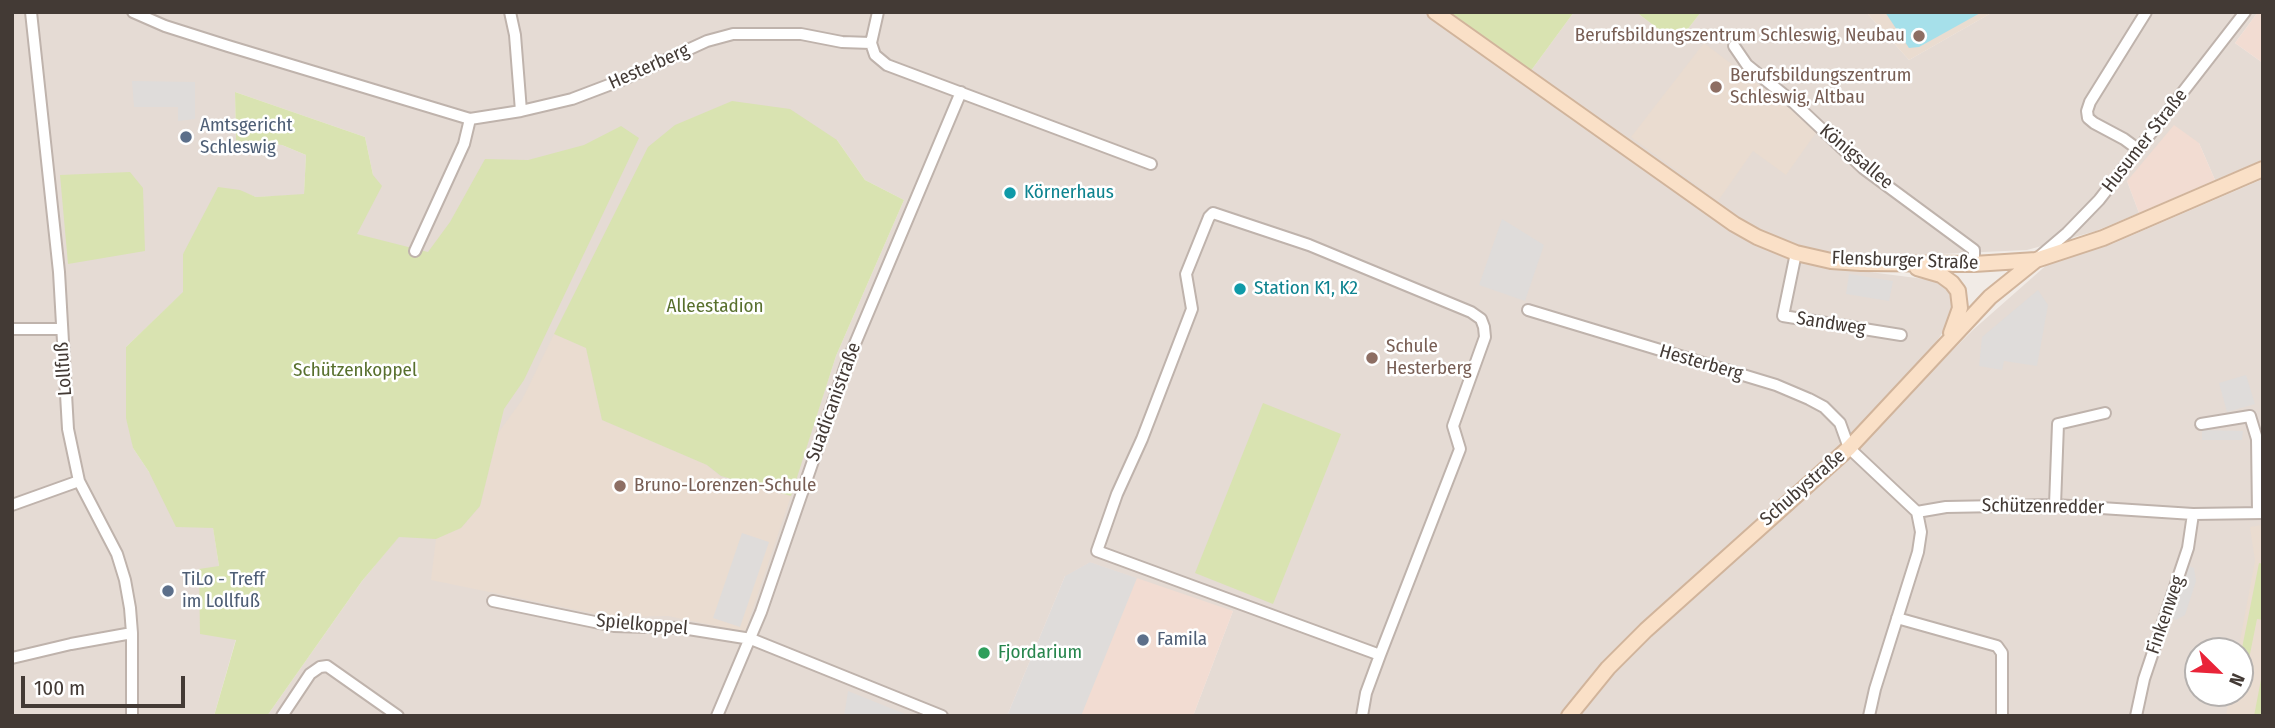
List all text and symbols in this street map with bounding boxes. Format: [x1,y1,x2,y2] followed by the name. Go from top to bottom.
[1575,25,1905,47] place label: Berufsbildungszentrum Schleswig, Neubau
[1911,28,1927,44] marker: Berufsbildungszentrum Schleswig, Neubau
[605,39,693,95] street label: Hesterberg
[1730,65,1911,109] place label: Berufsbildungszentrum Schleswig, Altbau
[1708,79,1724,95] marker: Berufsbildungszentrum Schleswig, Altbau
[2097,85,2193,197] street label: Husumer Straße
[200,115,293,159] place label: Amtsgericht Schleswig
[1815,120,1897,194] street label: Königsallee
[178,129,194,145] marker: Amtsgericht Schleswig
[1024,182,1114,204] place label: Körnerhaus
[1002,185,1018,201] marker: Körnerhaus
[1831,247,1979,275] street label: Flensburger Straße
[1254,278,1358,300] place label: Station K1, K2
[1232,281,1248,297] marker: Station K1, K2
[666,296,764,318] park label: Alleestadion
[1795,307,1867,341] street label: Sandweg
[1386,336,1472,380] place label: Schule Hesterberg
[802,339,866,465] street label: Suadicanistraße
[1657,340,1745,386] street label: Hesterberg
[51,341,77,397] street label: Lollfuß
[1364,350,1380,366] marker: Schule Hesterberg
[293,360,417,382] park label: Schützenkoppel
[1756,445,1850,531] street label: Schubystraße
[634,475,816,497] place label: Bruno-Lorenzen-Schule
[612,478,628,494] marker: Bruno-Lorenzen-Schule
[1982,495,2104,519] street label: Schützenredder
[182,569,265,613] place label: TiLo - Treff im Lollfuß
[2142,573,2190,657] street label: Finkenweg
[160,583,176,599] marker: TiLo - Treff im Lollfuß
[595,610,689,640] street label: Spielkoppel
[1157,629,1207,651] place label: Famila
[1135,632,1151,648] marker: Famila
[2184,637,2254,707] north arrow
[998,642,1082,664] place label: Fjordarium
[976,645,992,661] marker: Fjordarium
[24,662,189,706] scale bar
[2224,670,2250,690] text: N
[34,675,85,701] text: 100 m

